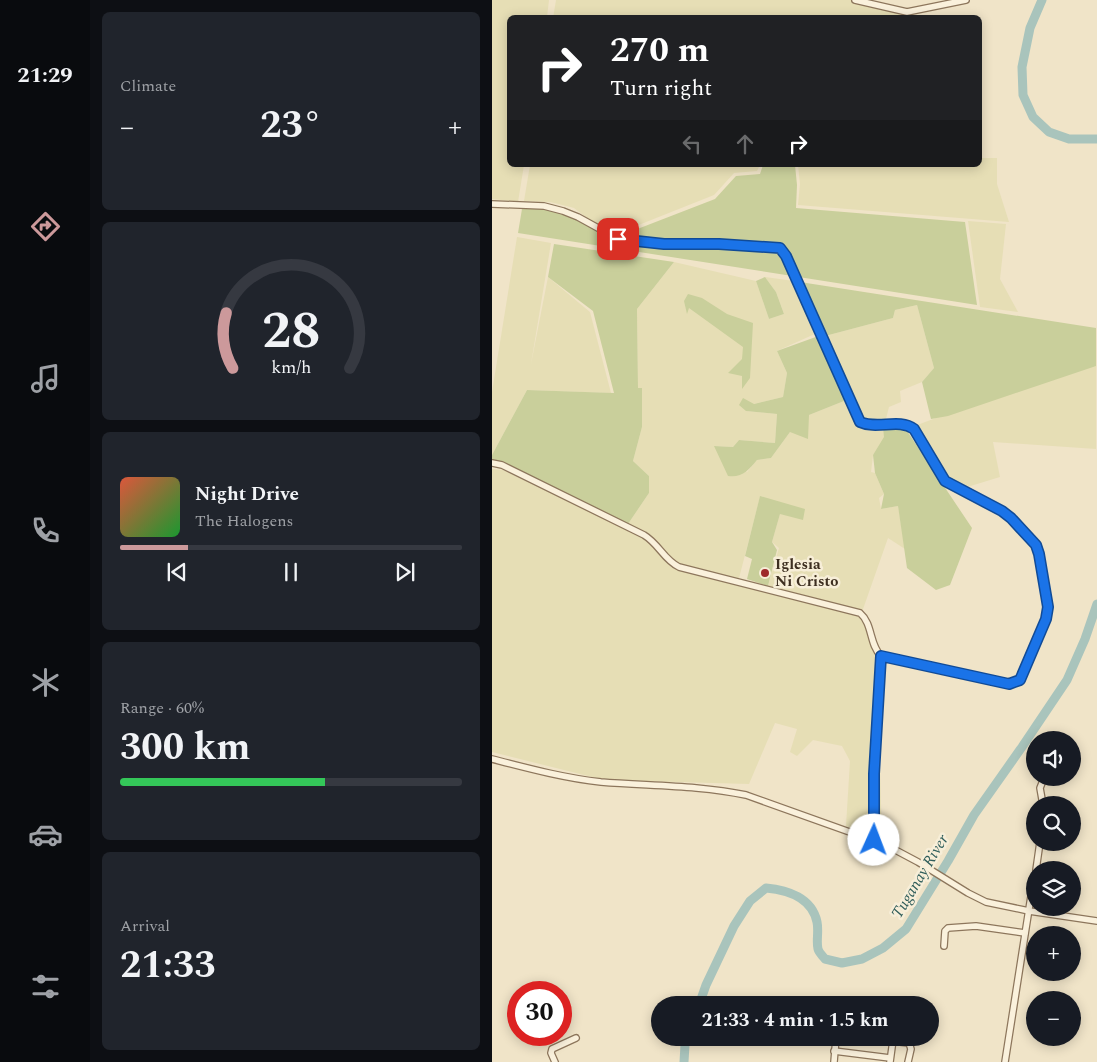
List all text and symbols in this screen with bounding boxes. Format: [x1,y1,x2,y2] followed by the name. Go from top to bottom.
[610,24,709,77] text: 270 m
[527,35,592,100] icon: right
[17,59,73,92] text: 21:29
[610,72,712,105] text: Turn right
[120,74,176,98] text: Climate
[260,97,322,155] text: 23°
[120,106,134,149] text: −
[448,106,462,149] text: +
[678,130,706,158] icon: left
[731,130,759,158] icon: ahead
[784,130,812,158] icon: right
[28,209,63,244] icon: directions
[597,218,639,260] pin
[604,225,632,253] icon: arrive
[262,292,320,371] text: 28
[271,354,311,381] text: km/h
[28,361,63,396] icon: music
[195,480,299,509] text: Night Drive
[195,509,293,533] text: The Halogens
[28,513,63,548] icon: phone
[775,553,838,593] place label: Iglesia Ni Cristo
[163,558,191,586] icon: previous
[277,558,305,586] icon: pause
[391,558,419,586] icon: next
[759,567,771,579] marker: Iglesia Ni Cristo
[28,665,63,700] icon: climate
[120,696,204,720] text: Range · 60%
[120,719,251,777] text: 300 km
[1026,731,1081,1046] map controls
[1026,731,1081,786] button: sound
[1026,796,1081,851] button: search
[847,813,899,865] position arrow
[28,817,63,852] icon: car
[885,829,955,923] water label: Tuganay River
[1026,861,1081,916] button: layers
[120,914,170,938] text: Arrival
[1026,926,1081,981] button: +
[120,937,215,995] text: 21:33
[28,969,63,1004] icon: filters
[507,981,572,1046] speed limit sign: 30
[1026,991,1081,1046] button: −
[702,1006,888,1035] text: 21:33 · 4 min · 1.5 km

